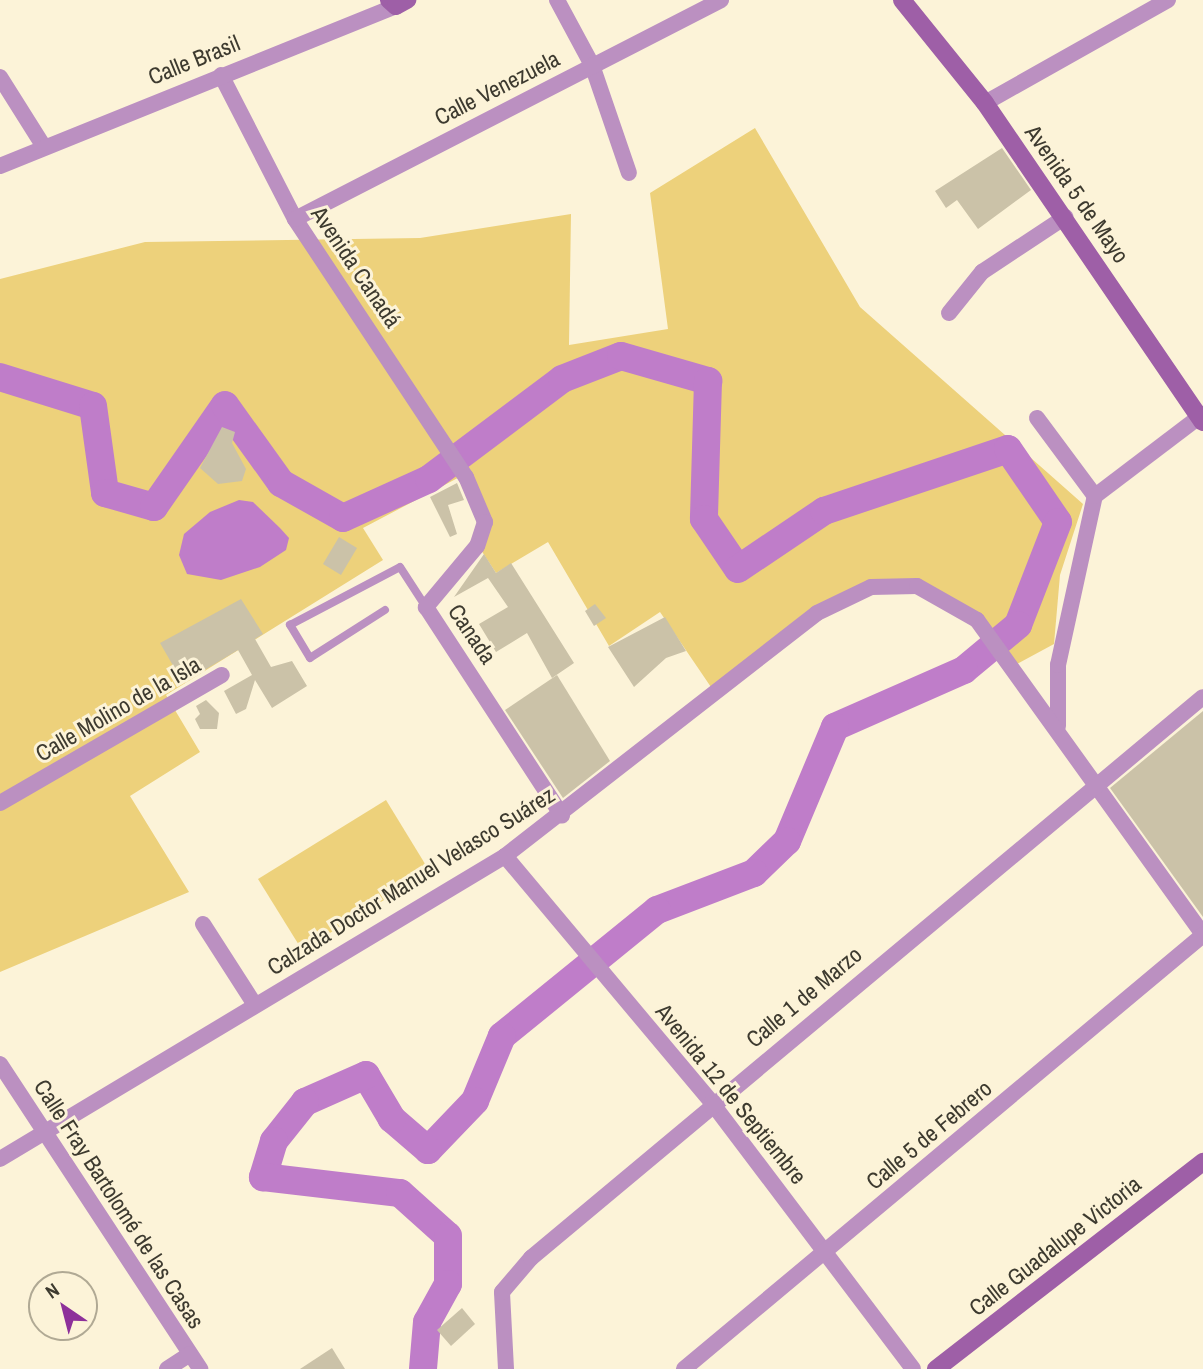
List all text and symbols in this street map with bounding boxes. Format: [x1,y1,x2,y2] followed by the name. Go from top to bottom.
[144,29,244,91] street label: Calle Brasil
[430,45,564,131] street label: Calle Venezuela
[1019,120,1135,268] street label: Avenida 5 de Mayo
[305,201,407,333] street label: Avenida Canadá
[442,599,502,669] street label: Canada
[31,651,205,767] street label: Calle Molino de la Isla
[262,781,560,981] street label: Calzada Doctor Manuel Velasco Suárez
[741,941,867,1053] street label: Calle 1 de Marzo
[650,998,812,1190] street label: Avenida 12 de Septiembre
[28,1074,210,1334] street label: Calle Fray Bartolomé de las Casas
[861,1075,997,1195] street label: Calle 5 de Febrero
[964,1170,1146,1322] street label: Calle Guadalupe Victoria
[28,1271,98,1341] north arrow
[40,1277,64,1304] text: N

